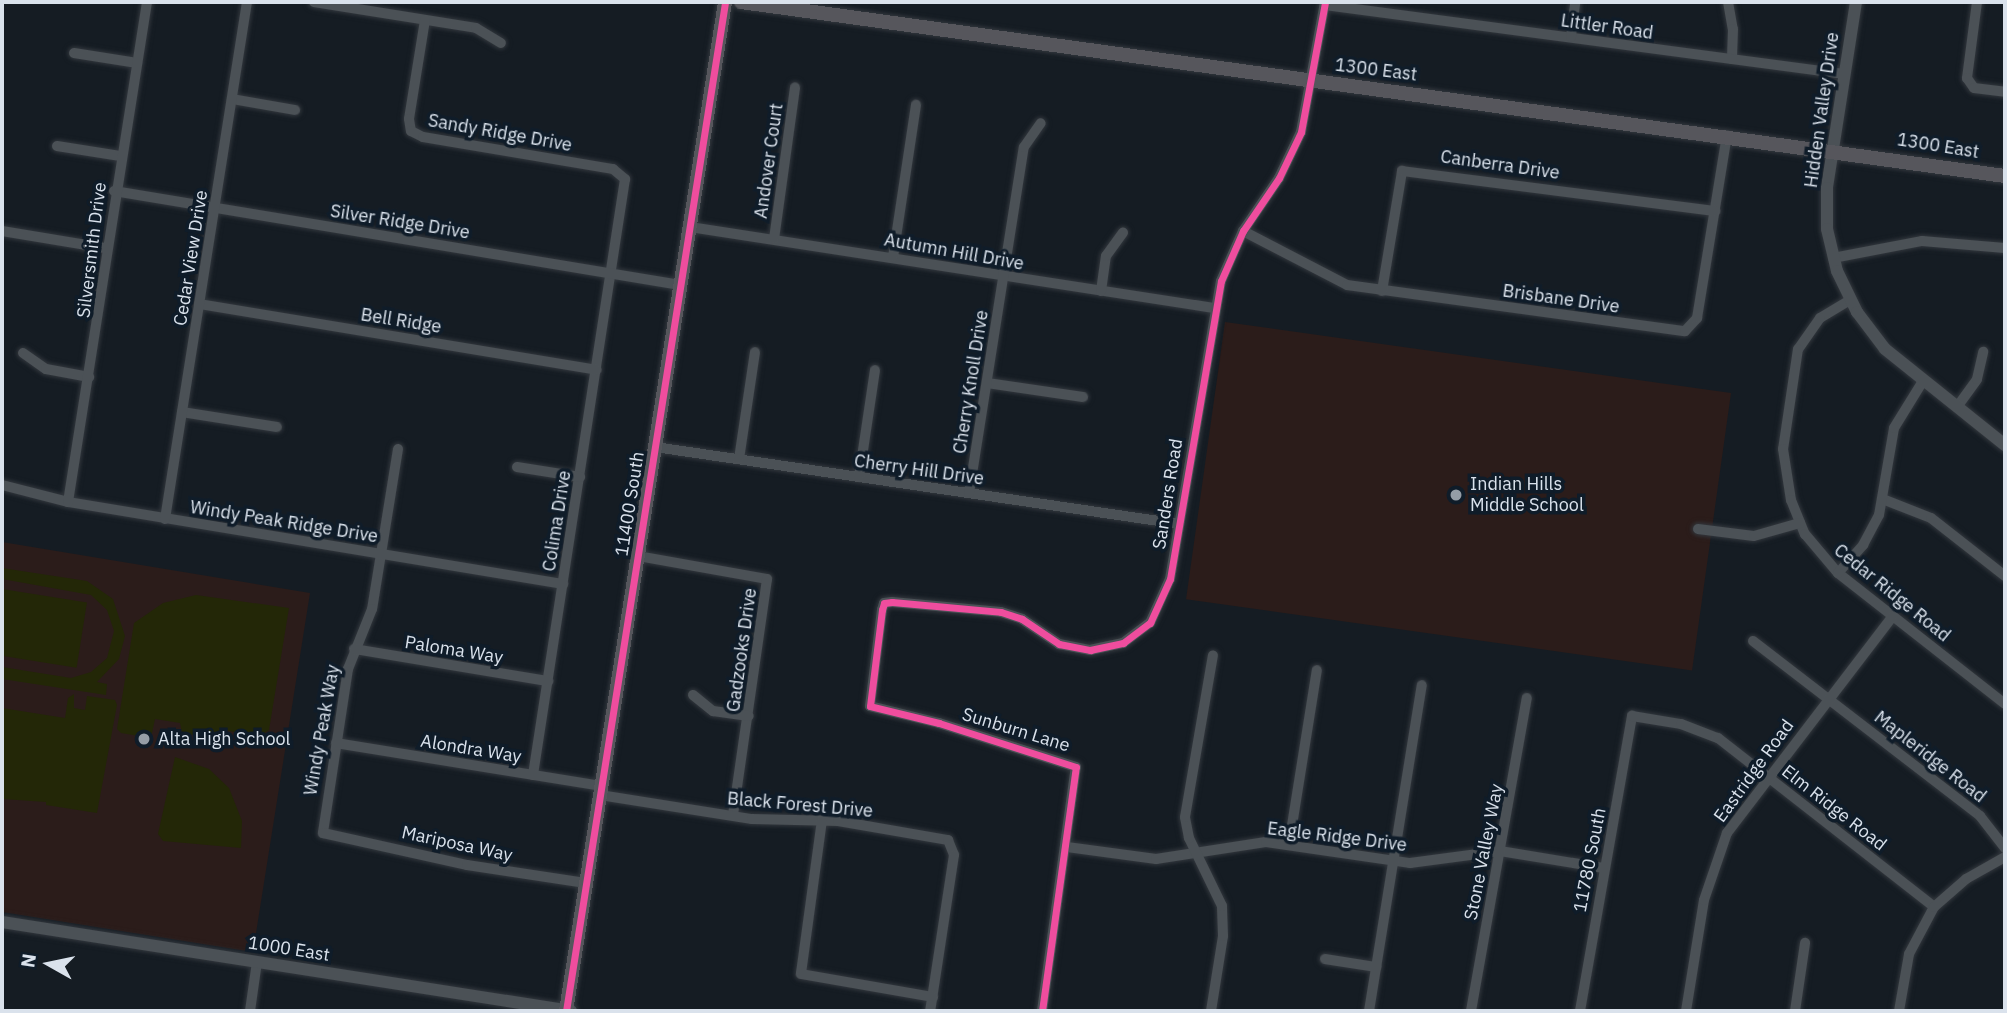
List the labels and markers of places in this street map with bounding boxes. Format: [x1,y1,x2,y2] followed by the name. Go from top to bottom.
[1470,474,1584,516] place label: Indian Hills Middle School
[1448,487,1464,503] marker: Indian Hills Middle School
[158,728,291,750] place label: Alta High School
[136,731,152,747] marker: Alta High School

